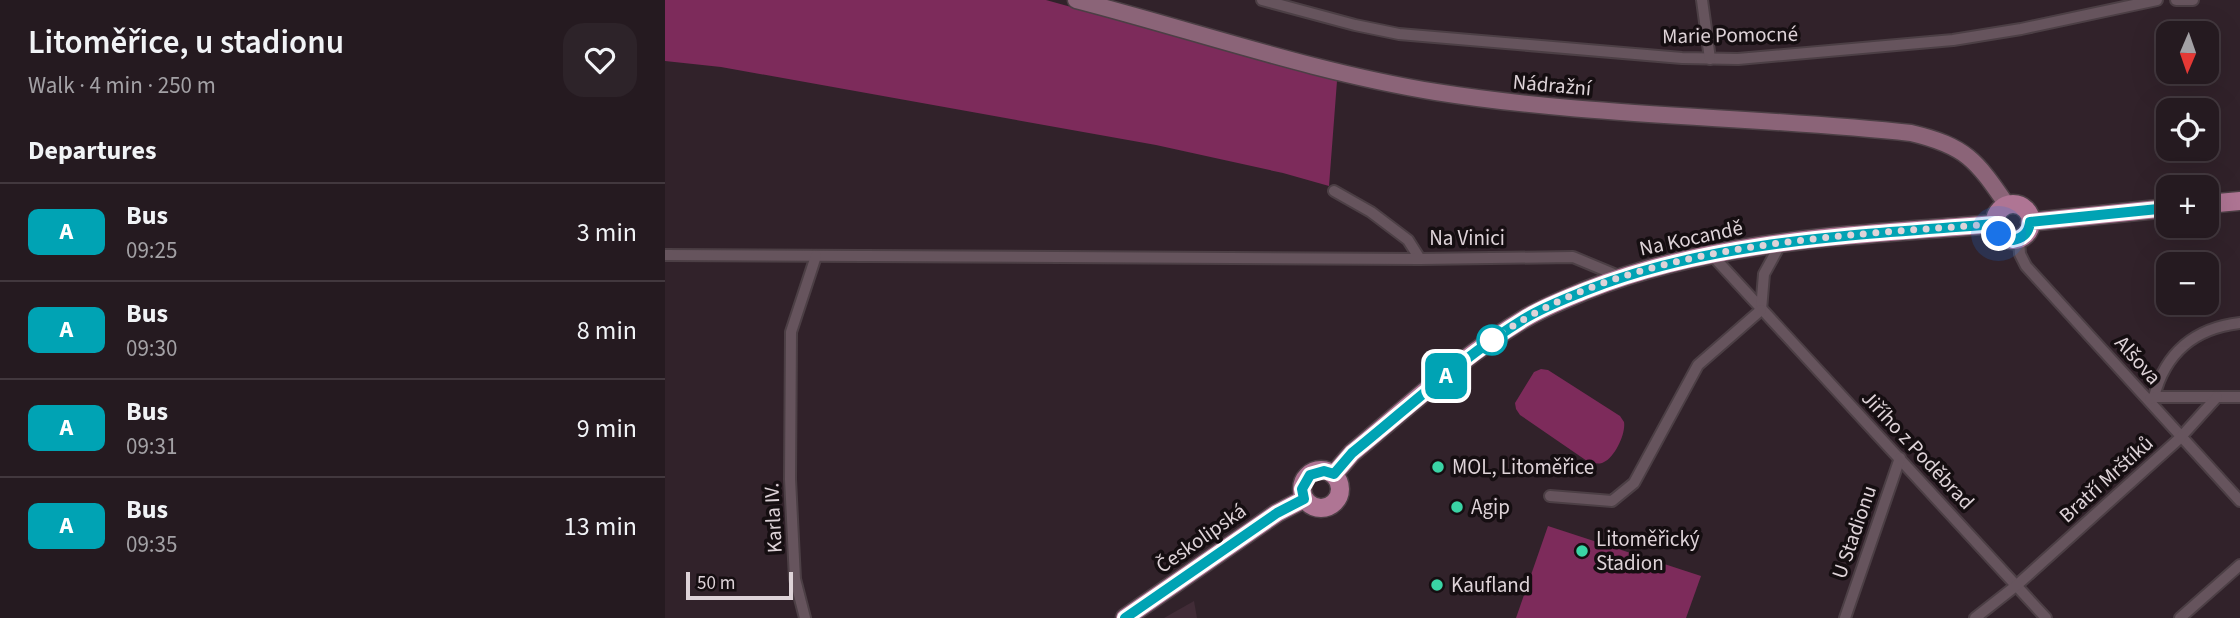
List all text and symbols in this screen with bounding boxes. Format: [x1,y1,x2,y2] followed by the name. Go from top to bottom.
[28,19,344,66] text: Litoměřice, u stadionu
[1662,19,1798,51] street label: Marie Pomocné
[2156,21,2219,84] north arrow
[2156,21,2219,315] map controls
[563,23,637,97] button: heart
[1511,67,1593,103] street label: Nádražní
[28,69,216,102] text: Walk · 4 min · 250 m
[2156,98,2219,161] button: locate
[28,132,156,169] text: Departures
[2156,175,2219,238] button: +
[126,197,168,234] text: Bus
[1636,212,1746,264] street label: Na Kocandě
[60,214,73,249] text: A
[577,214,637,251] text: 3 min
[1981,216,2016,251] your location
[1429,223,1505,253] street label: Na Vinici
[126,234,177,267] text: 09:25
[2156,252,2219,315] button: −
[126,295,168,332] text: Bus
[60,312,73,347] text: A
[577,312,637,349] text: 8 min
[1477,325,1507,355] unlabelled marker
[2108,329,2168,391] street label: Alšova
[126,332,177,365] text: 09:30
[1423,353,1469,399] line badge: A
[1439,358,1453,393] text: A
[1855,384,1981,516] street label: Jiřího z Poděbrad
[126,393,168,430] text: Bus
[60,410,73,445] text: A
[577,410,637,447] text: 9 min
[2052,428,2160,530] street label: Bratří Mrštíků
[126,430,177,463] text: 09:31
[1452,452,1594,482] place label: MOL, Litoměřice
[1430,459,1446,475] marker: MOL, Litoměřice
[1824,481,1884,583] street label: U Stadionu
[756,482,790,554] street label: Karla IV.
[126,491,168,528] text: Bus
[1471,492,1510,522] place label: Agip
[1150,496,1252,580] street label: Českolipská
[1449,499,1465,515] marker: Agip
[60,508,73,543] text: A
[564,508,637,545] text: 13 min
[1596,524,1700,578] place label: Litoměřický Stadion
[126,528,177,561] text: 09:35
[1574,543,1590,559] marker: Litoměřický Stadion
[686,569,793,601] scale bar
[697,570,735,597] text: 50 m
[1451,570,1530,600] place label: Kaufland
[1429,577,1445,593] marker: Kaufland

